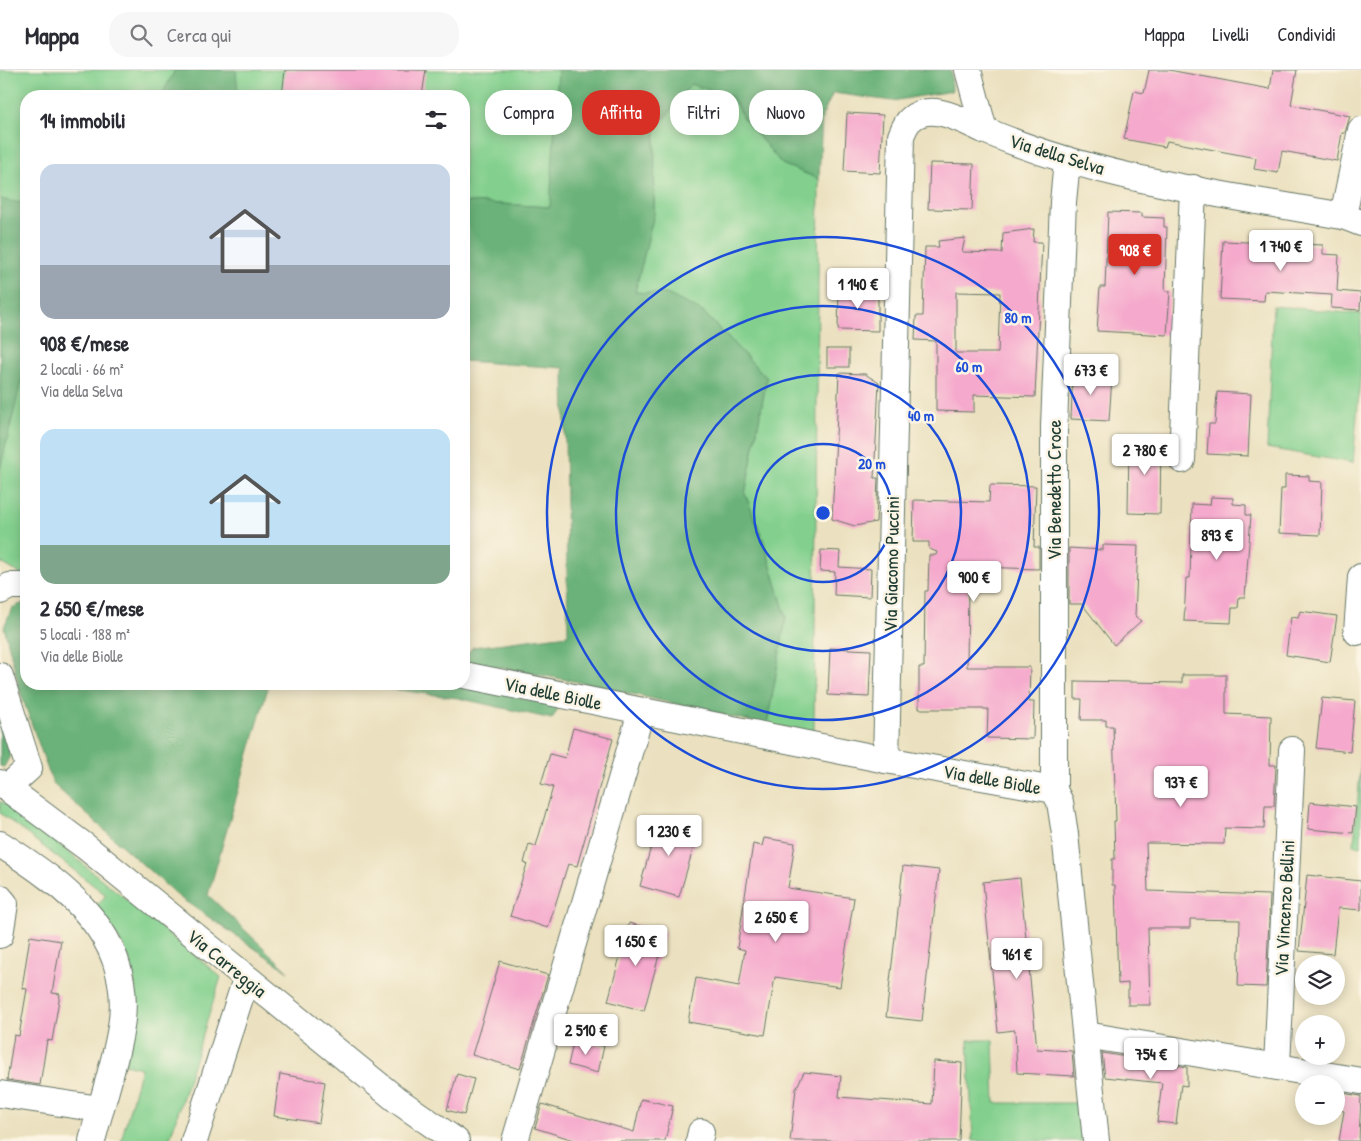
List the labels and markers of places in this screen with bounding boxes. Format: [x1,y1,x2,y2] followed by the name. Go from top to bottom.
[1235,230,1327,272] pin: 1 740 €
[1100,234,1170,276] pin: 908 €
[812,268,904,310] pin: 1 140 €
[1056,354,1126,396] pin: 673 €
[1099,434,1191,476] pin: 2 780 €
[814,504,832,522] centre of rings
[1182,518,1252,561] pin: 893 €
[939,560,1009,603] pin: 900 €
[1146,766,1216,808] pin: 937 €
[623,814,715,857] pin: 1 230 €
[730,900,822,943] pin: 2 650 €
[590,924,682,967] pin: 1 650 €
[982,938,1052,980] pin: 961 €
[540,1014,632,1056] pin: 2 510 €
[1116,1038,1186,1080] pin: 754 €

